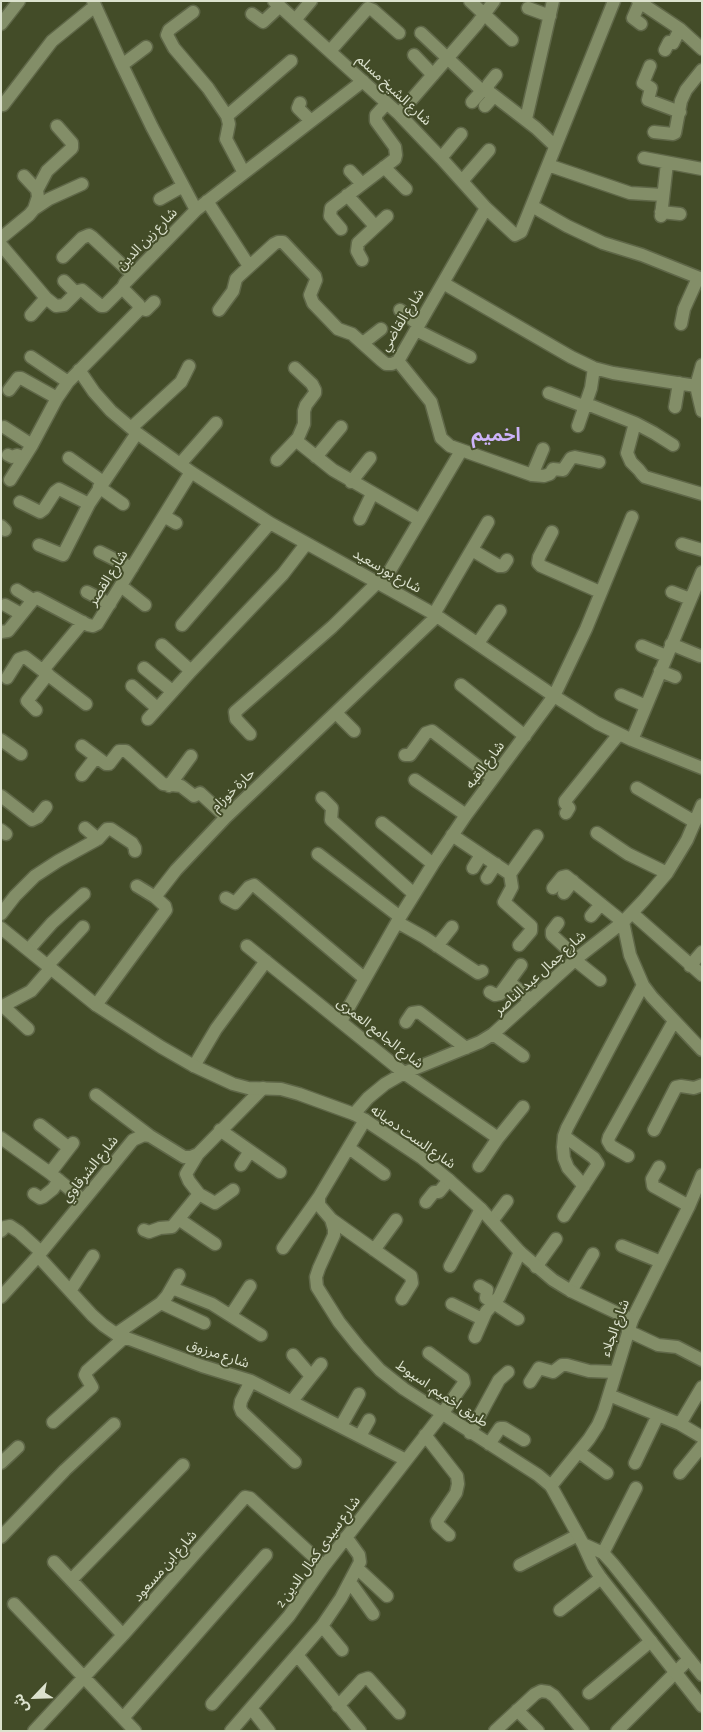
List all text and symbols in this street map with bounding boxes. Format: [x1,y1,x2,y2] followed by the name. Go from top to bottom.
[353,51,435,129] street label: شارع الشيخ مسلم
[113,204,181,274] street label: شارع زين الدين
[376,286,428,354] street label: شارع القاضي
[471,424,521,446] district label: اخميم
[350,545,424,597] street label: شارع بورسعيد
[84,547,132,609] street label: شارع القصر
[462,738,508,792] street label: شارع القبه
[208,765,258,815] street label: حارة خوزام
[491,927,589,1019] street label: شارع جمال عبد الناصر
[333,994,427,1072] street label: شارع الجامع العمرى
[367,1101,459,1173] street label: شارع الست دميانه
[58,1132,122,1206] street label: شارع الشرقاوي
[597,1297,633,1359] street label: شارع الجلاء
[185,1336,251,1372] street label: شارع مرزوق
[393,1357,491,1431] street label: طريق اخميم, اسيوط
[272,1493,364,1611] street label: شارع سيدى كمال الدين 2
[129,1527,201,1605] street label: شارع ابن مسعود
[10,1672,60,1722] north arrow
[11,1691,32,1715] text: ش

